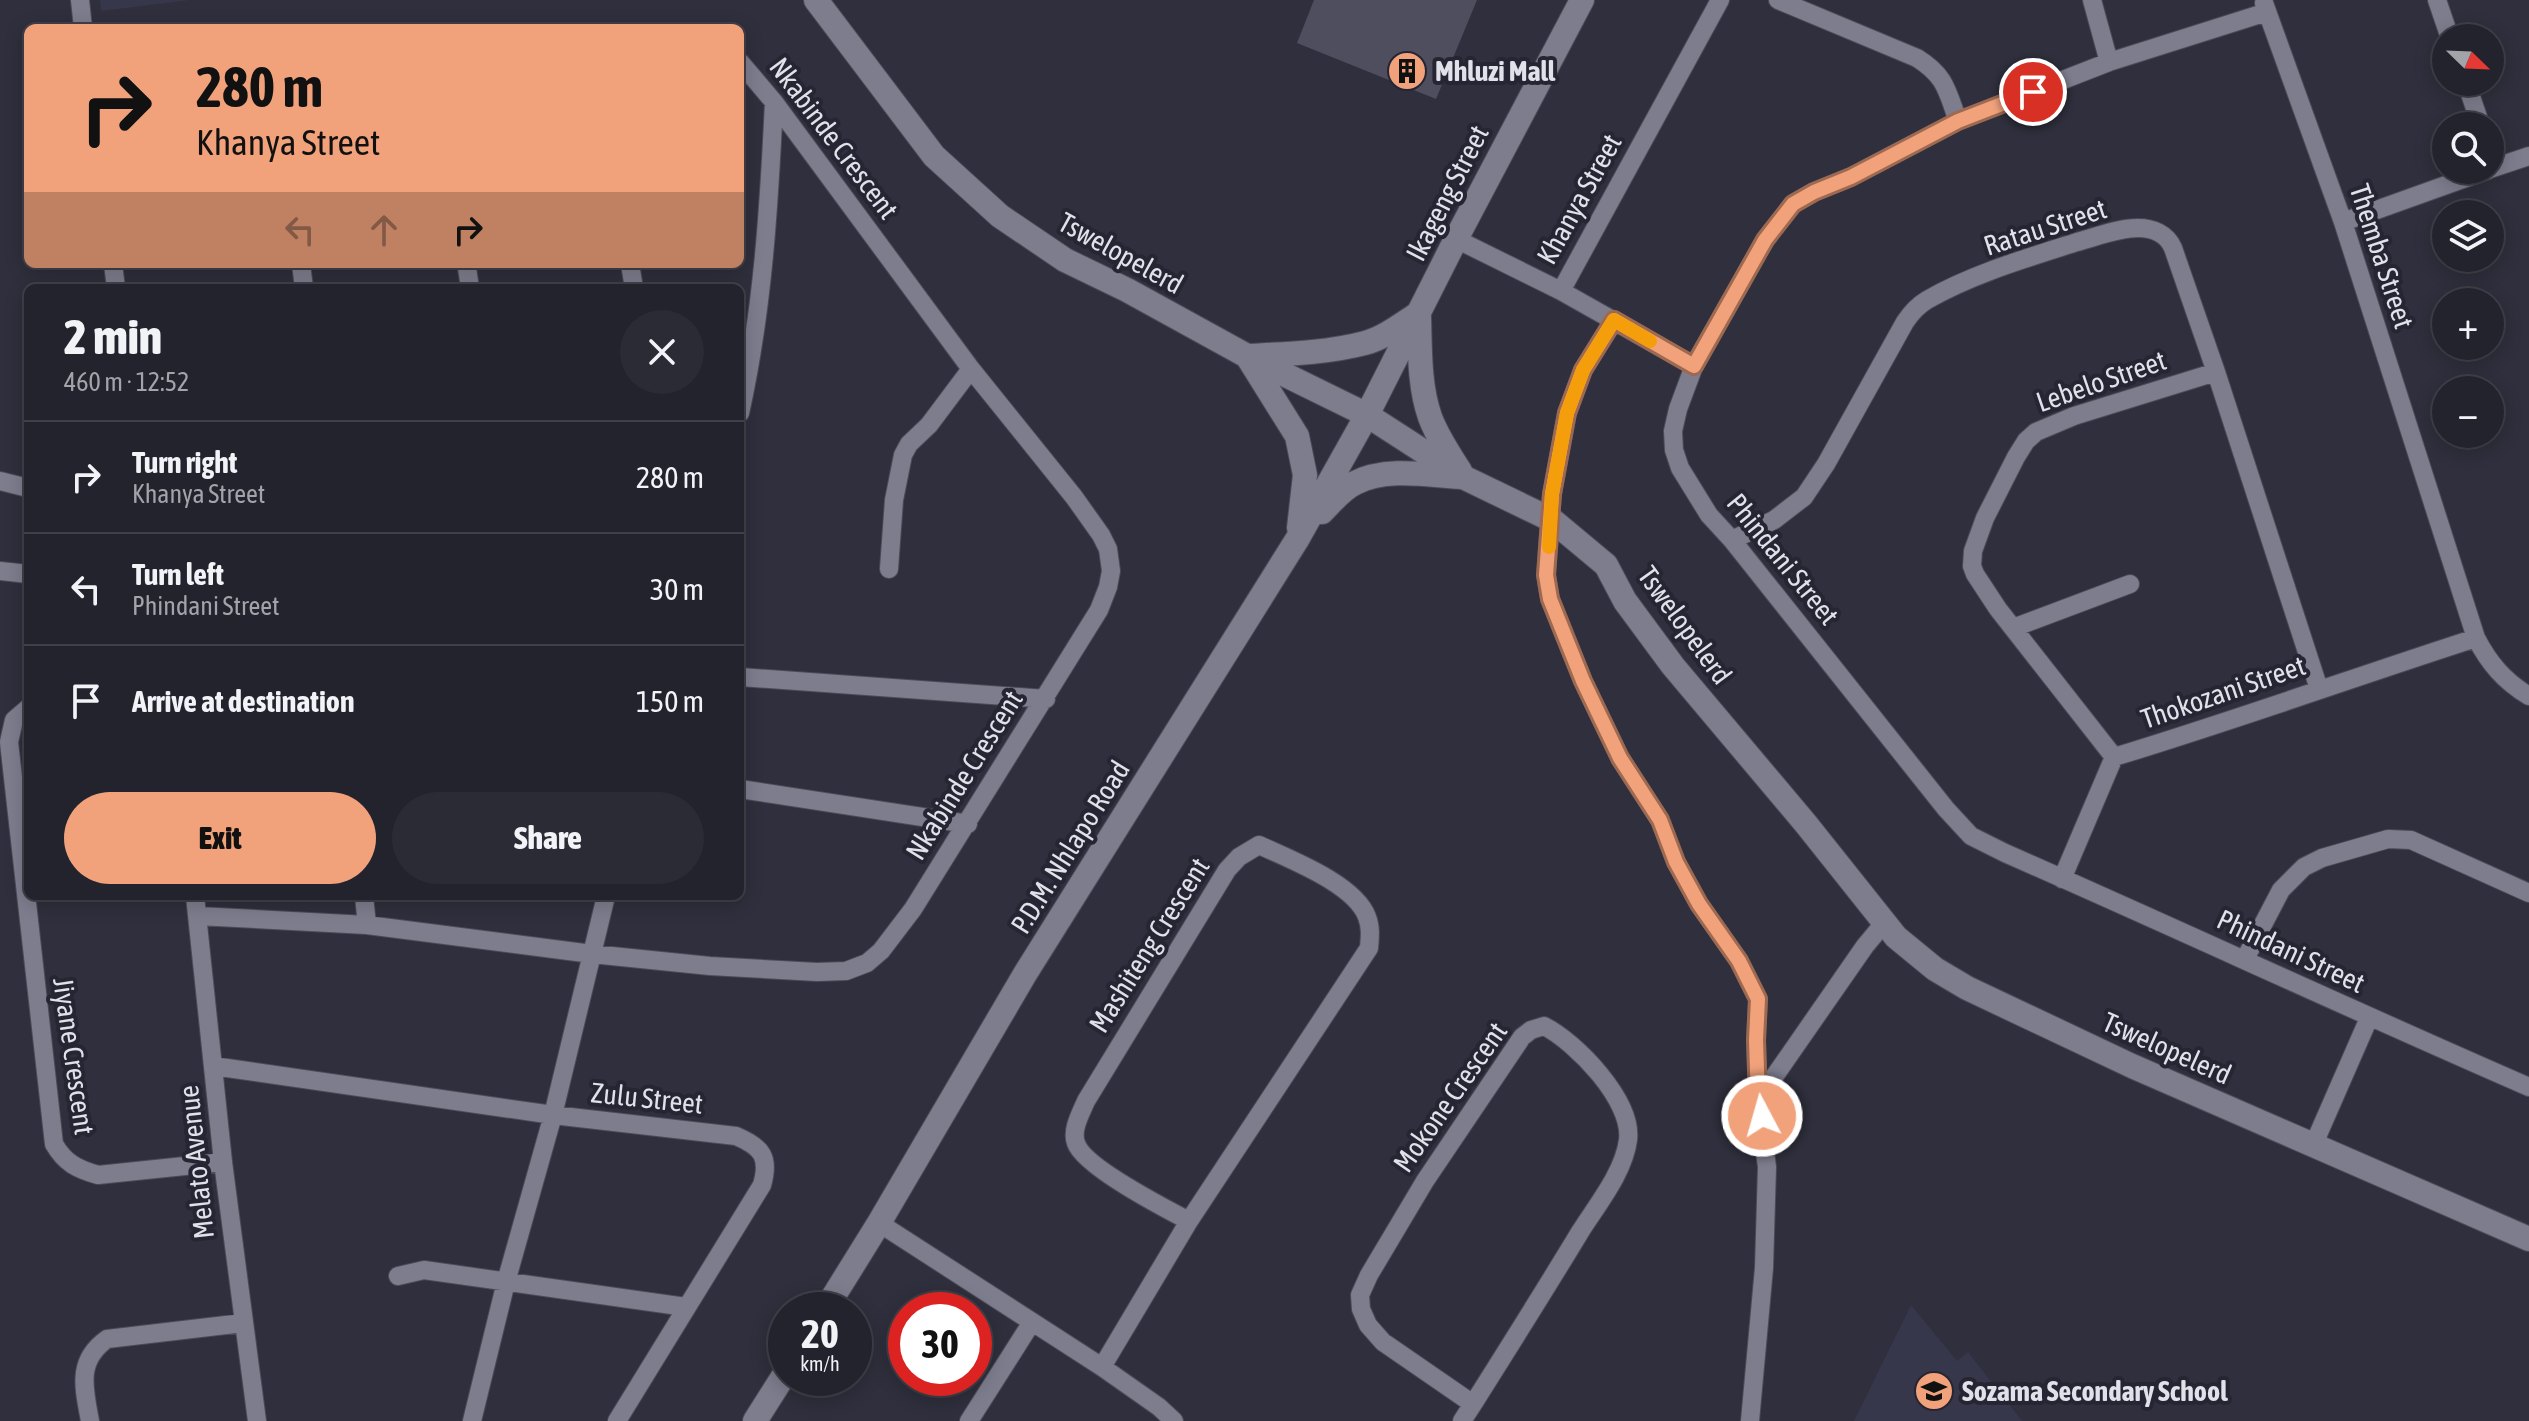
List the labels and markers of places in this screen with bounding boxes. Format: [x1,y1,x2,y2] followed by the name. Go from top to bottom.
[1386,50,1428,92] building icon: Mhluzi Mall
[1435,55,1556,87] place label: Mhluzi Mall
[1999,58,2067,126] pin
[1913,1370,1955,1412] school or university icon: Sozama Secondary School
[1962,1375,2228,1407] place label: Sozama Secondary School

